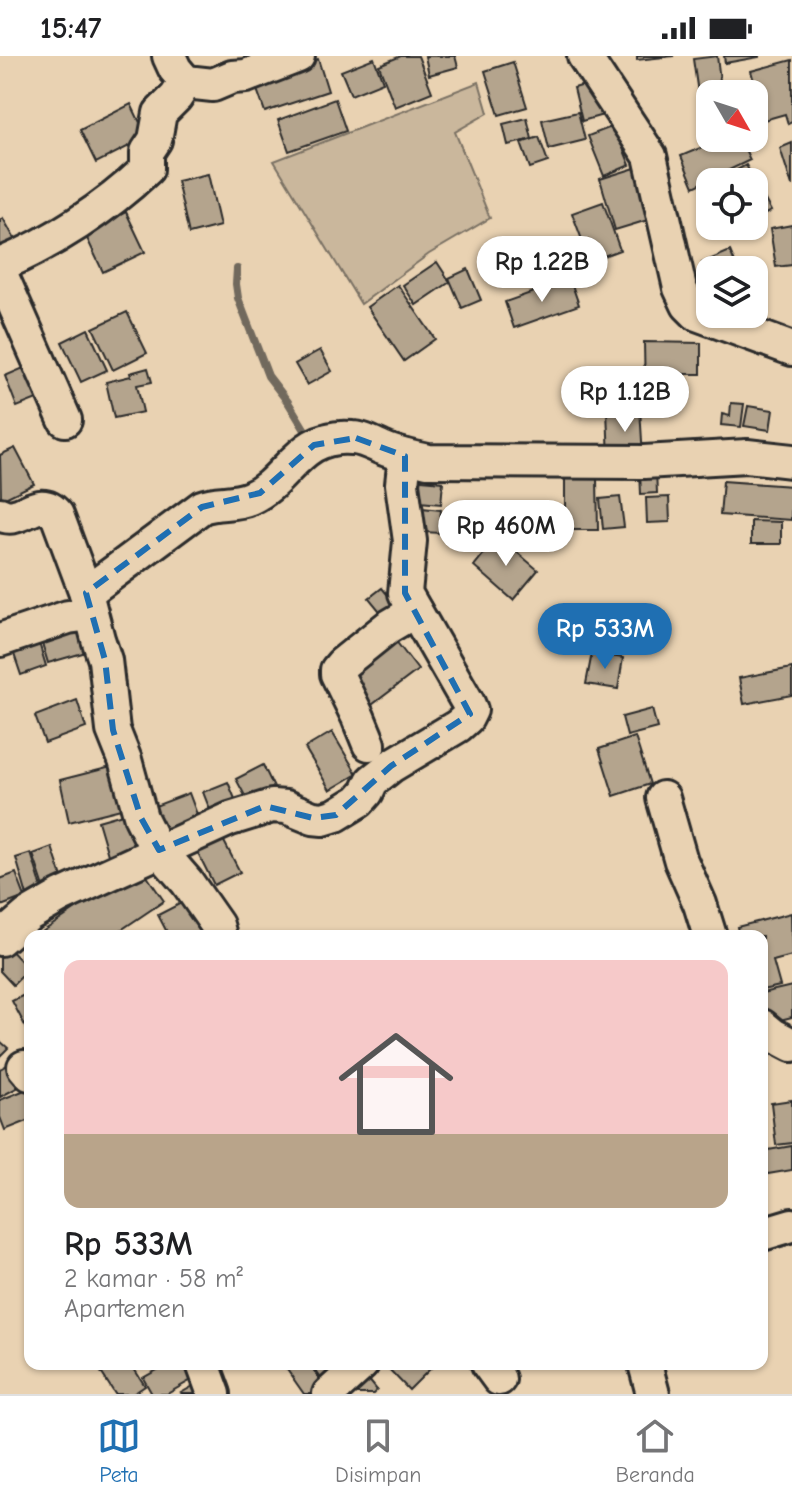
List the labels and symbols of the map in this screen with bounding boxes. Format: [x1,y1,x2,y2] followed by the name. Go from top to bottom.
[696,80,768,152] north arrow
[459,236,625,304] pin: Rp 1.22B
[542,366,708,434] pin: Rp 1.12B
[432,500,580,568] pin: Rp 460M
[531,603,679,671] pin: Rp 533M

